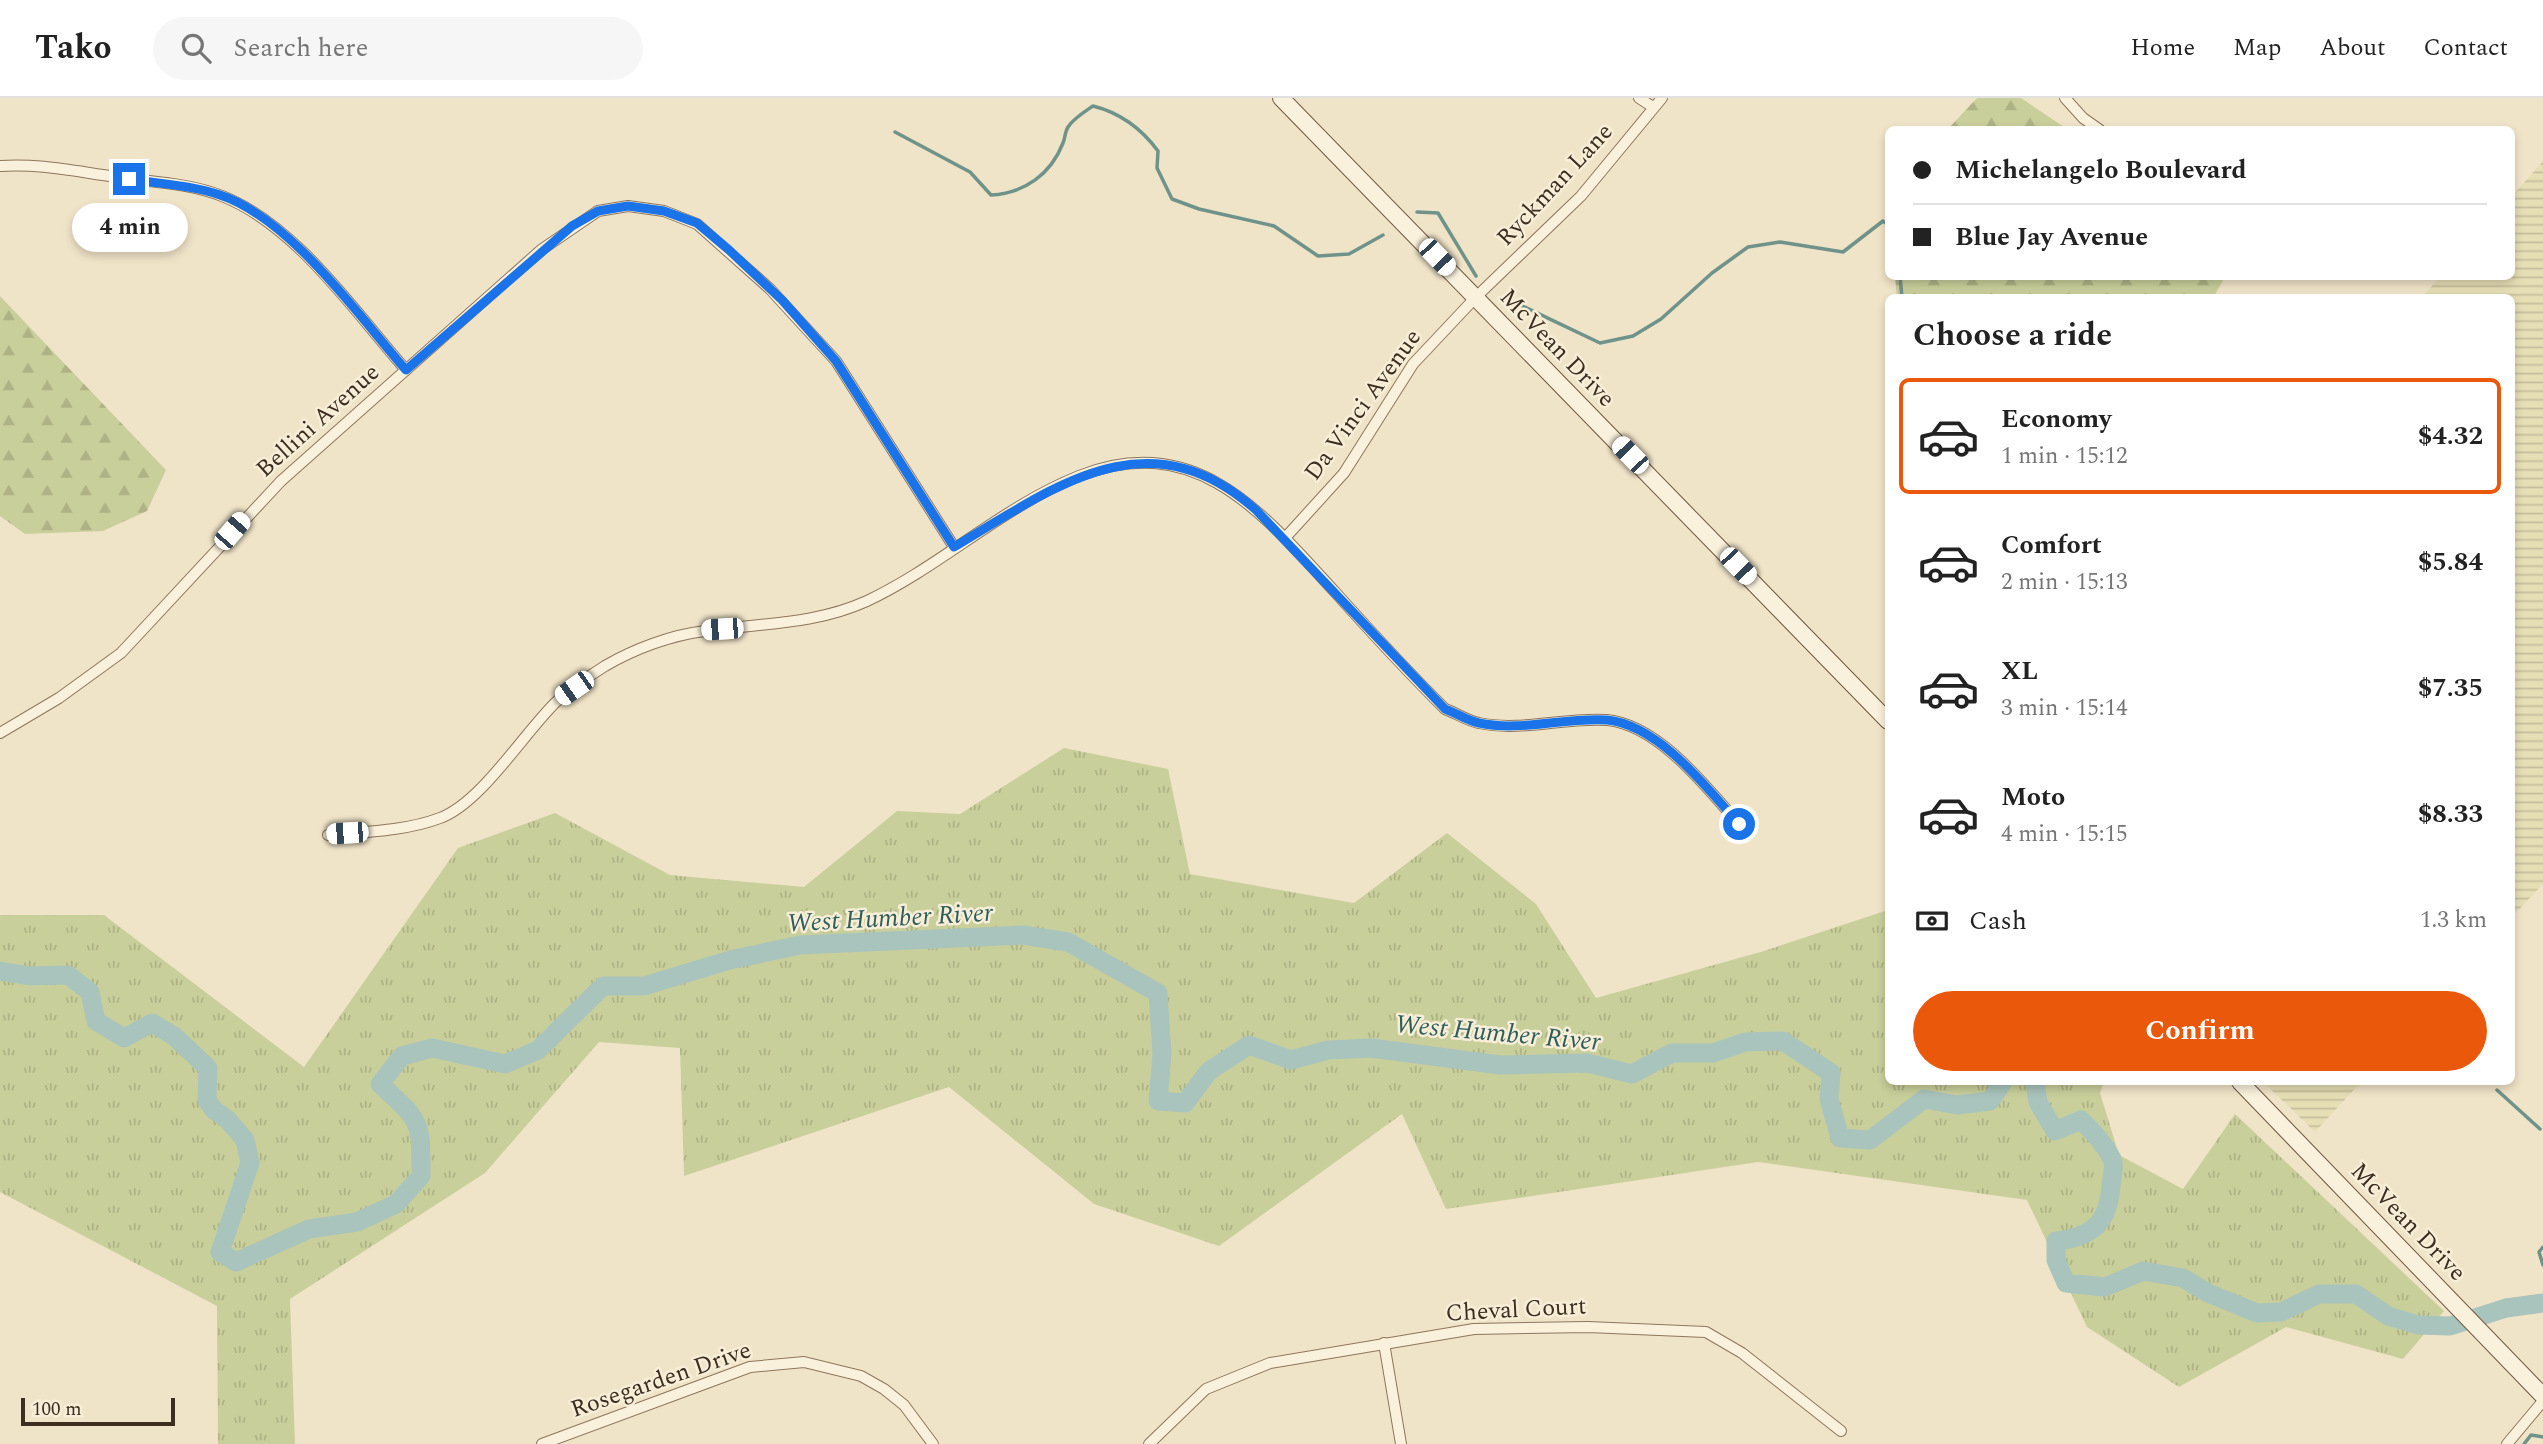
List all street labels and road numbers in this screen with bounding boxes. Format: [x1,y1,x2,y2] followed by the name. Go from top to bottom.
[1488,115,1622,255] street label: Ryckman Lane
[1491,280,1623,416] street label: McVean Drive
[1296,322,1430,488] street label: Da Vinci Avenue
[248,355,388,487] street label: Bellini Avenue
[2342,1154,2474,1290] street label: McVean Drive
[1445,1288,1587,1332] street label: Cheval Court
[566,1332,756,1428] street label: Rosegarden Drive

